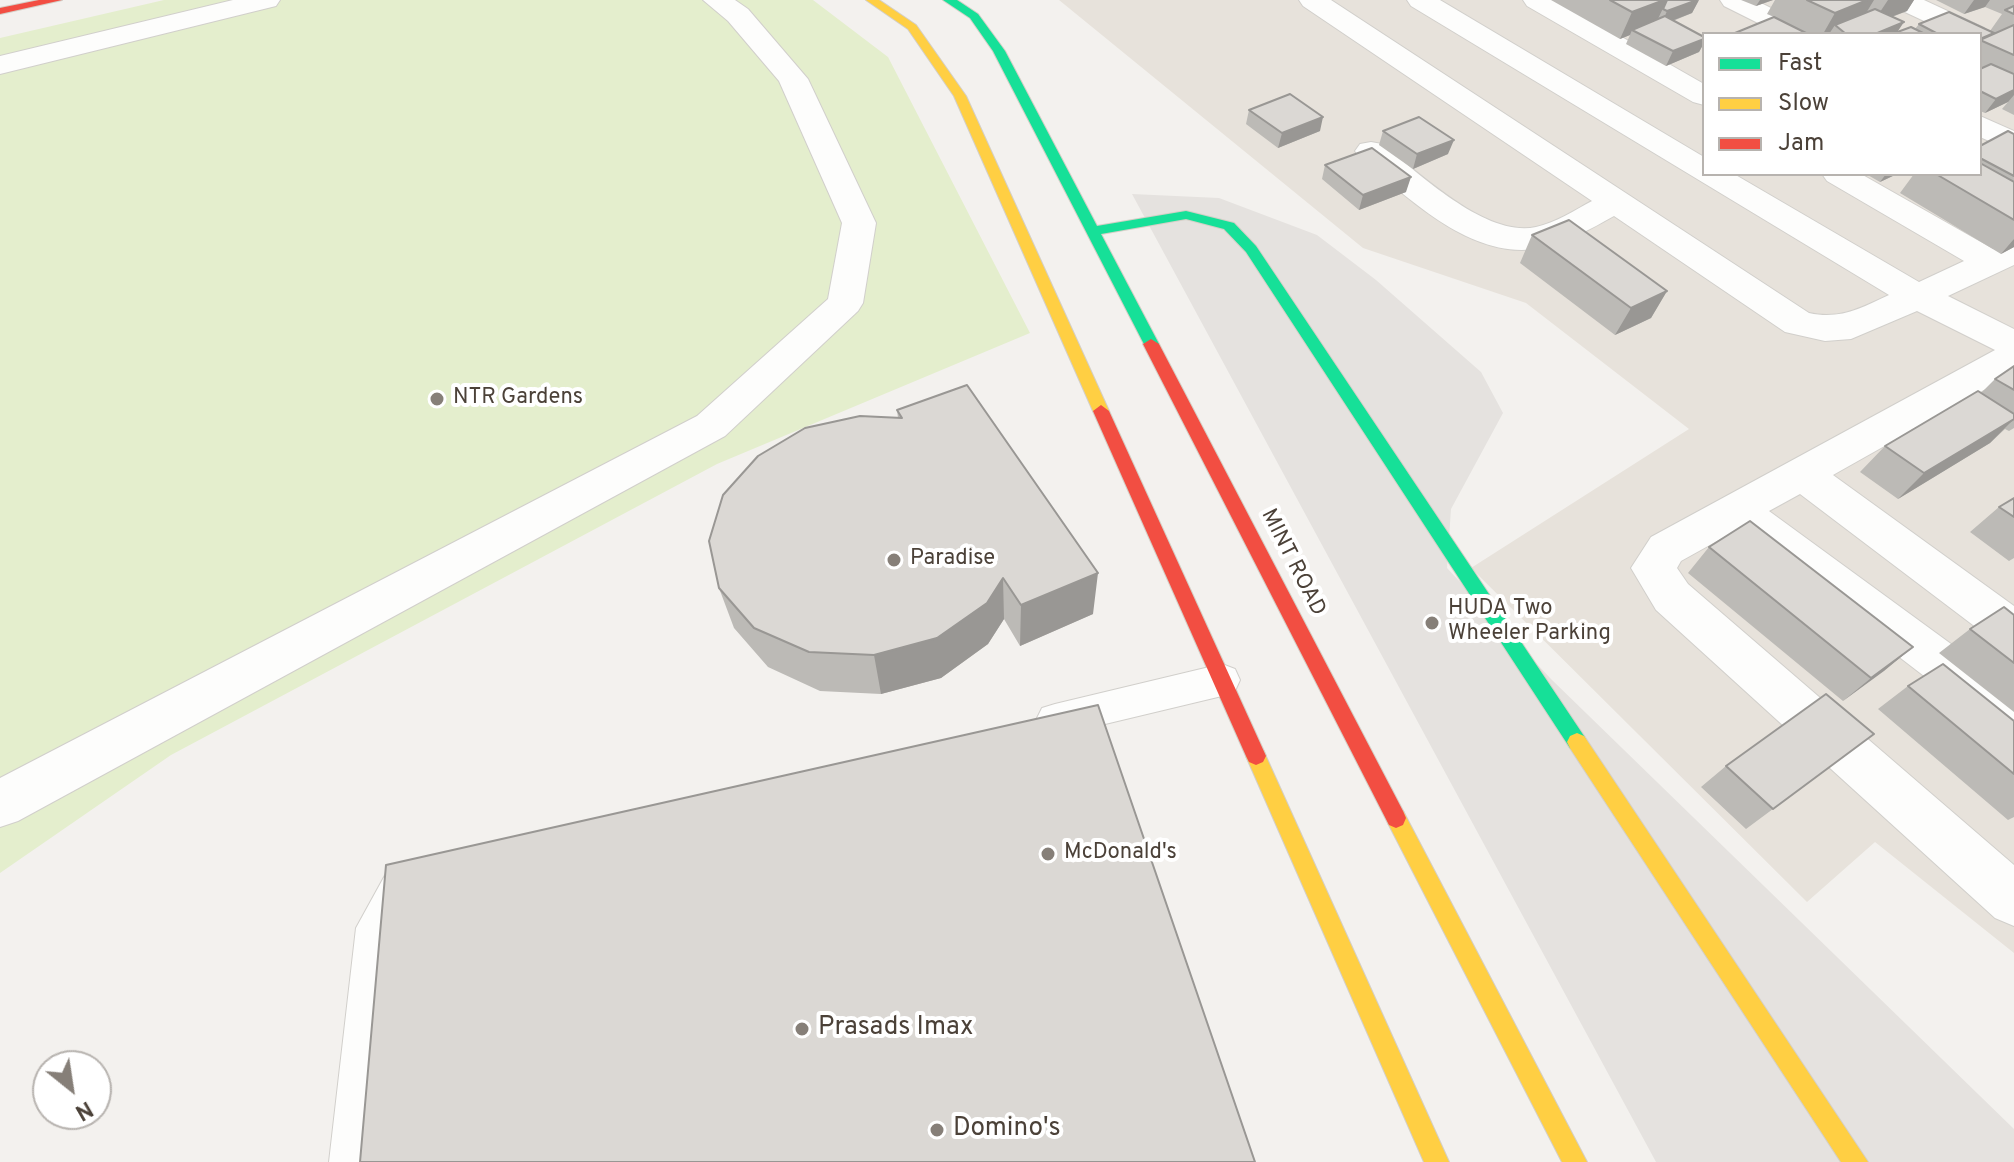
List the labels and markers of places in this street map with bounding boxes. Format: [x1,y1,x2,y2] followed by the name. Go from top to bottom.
[453,386,583,412] place label: NTR Gardens
[428,390,446,408] marker: NTR Gardens
[910,547,995,573] place label: Paradise
[885,551,903,569] marker: Paradise
[1448,597,1611,648] place label: HUDA Two Wheeler Parking
[1423,614,1441,632] marker: HUDA Two Wheeler Parking
[1064,841,1177,867] place label: McDonald's
[1039,845,1057,863] marker: McDonald's
[818,1013,974,1045] place label: Prasads Imax
[793,1020,811,1038] marker: Prasads Imax
[953,1114,1061,1146] place label: Domino's
[928,1121,946,1139] marker: Domino's

